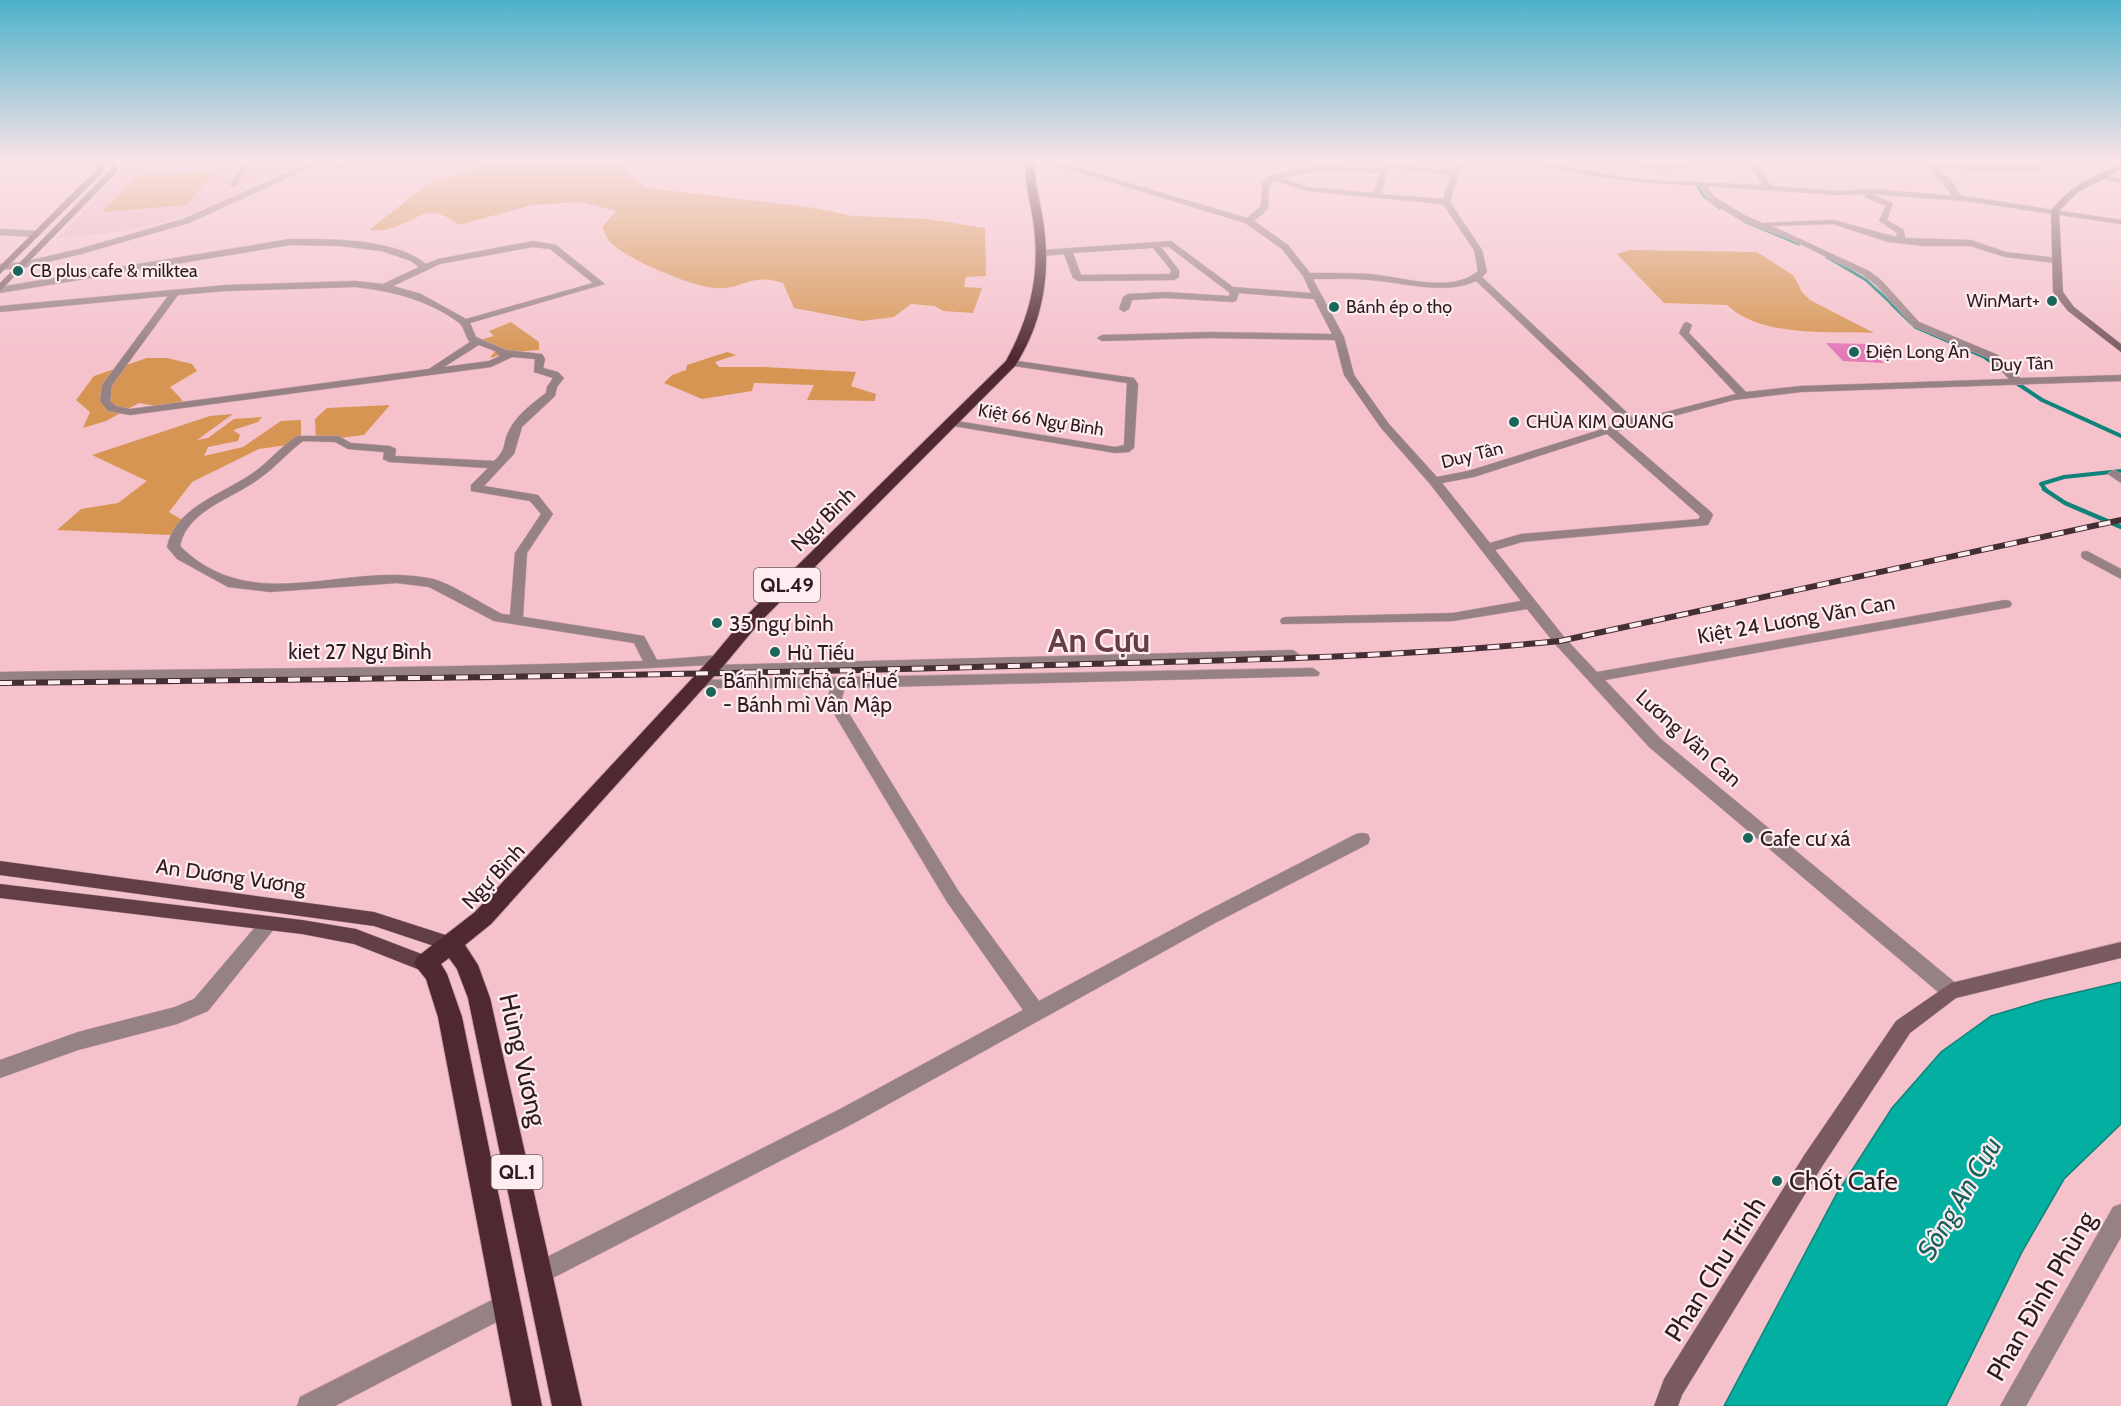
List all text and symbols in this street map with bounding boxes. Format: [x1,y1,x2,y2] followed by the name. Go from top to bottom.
[30,260,198,282] place label: CB plus cafe & milktea
[11,264,25,278] marker: CB plus cafe & milktea
[1967,290,2040,312] place label: WinMart+
[2045,294,2059,308] marker: WinMart+
[1346,296,1452,318] place label: Bánh ép o thọ
[1327,300,1341,314] marker: Bánh ép o thọ
[1866,341,1969,363] place label: Điện Long Ân
[1847,345,1861,359] marker: Điện Long Ân
[1990,352,2054,376] street label: Duy Tân
[976,399,1106,441] street label: Kiệt 66 Ngự Bình
[1526,411,1674,433] place label: CHÙA KIM QUANG
[1507,415,1521,429] marker: CHÙA KIM QUANG
[1439,437,1505,473] street label: Duy Tân
[786,482,860,556] street label: Ngự Bình
[754,568,820,602] road number: QL.49
[1695,589,1897,649] street label: Kiệt 24 Lương Văn Can
[729,611,834,636] place label: 35 ngự bình
[710,616,724,630] marker: 35 ngự bình
[1048,620,1150,660] district label: An Cựu
[288,639,432,664] street label: kiet 27 Ngự Bình
[787,640,855,665] place label: Hủ Tiếu
[768,645,782,659] marker: Hủ Tiếu
[723,668,898,717] place label: Bánh mì chả cá Huế - Bánh mì Vân Mập
[1631,684,1747,792] street label: Lương Văn Can
[704,685,718,699] marker: Bánh mì chả cá Huế - Bánh mì Vân Mập
[1760,826,1850,851] place label: Cafe cư xá
[1741,831,1755,845] marker: Cafe cư xá
[456,838,530,914] street label: Ngự Bình
[155,853,308,899] street label: An Dương Vương
[492,990,554,1131] street label: Hùng Vương
[1910,1131,2008,1265] water label: Sông An Cựu
[492,1155,542,1189] road number: QL.1
[1789,1165,1898,1197] place label: Chốt Cafe
[1770,1174,1784,1188] marker: Chốt Cafe
[1658,1190,1772,1348] street label: Phan Chu Trinh
[1979,1205,2103,1387] street label: Phan Đình Phùng

